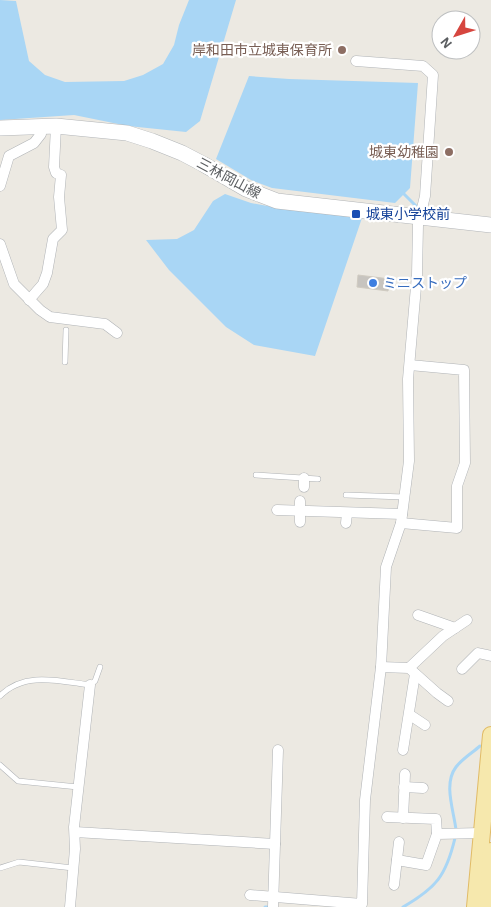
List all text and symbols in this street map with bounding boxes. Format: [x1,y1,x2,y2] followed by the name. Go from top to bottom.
[431,10,481,60] north arrow
[438,34,455,51] text: N
[192,43,332,58] place label: 岸和田市立城東保育所
[336,44,348,56] marker: 岸和田市立城東保育所
[369,145,439,160] place label: 城東幼稚園
[443,146,455,158] marker: 城東幼稚園
[194,155,263,201] street label: 三林岡山線
[366,206,450,222] place label: 城東小学校前
[350,208,362,220] marker: 城東小学校前
[383,276,467,291] place label: ミニストップ
[367,277,379,289] marker: ミニストップ

